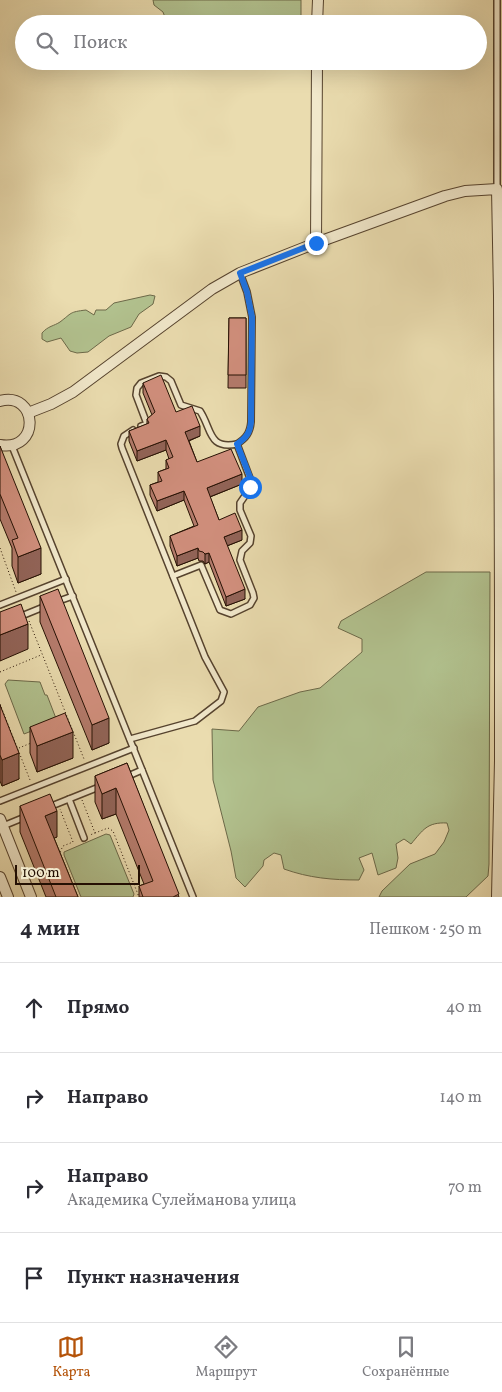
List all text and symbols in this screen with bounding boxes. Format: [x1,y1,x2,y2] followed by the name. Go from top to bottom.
[15,15,487,70] search box
[33,29,61,57] icon: search
[73,30,127,56] text: Поиск
[305,232,328,255] route end
[239,476,262,499] route start
[15,862,140,885] scale bar
[22,864,60,883] text: 100 m
[20,915,80,944] text: 4 мин
[369,919,482,941] text: Пешком · 250 m
[20,994,48,1022] icon: ahead
[67,995,129,1021] text: Прямо
[446,997,482,1019] text: 40 m
[20,1084,48,1112] icon: right
[67,1085,149,1111] text: Направо
[440,1087,482,1109] text: 140 m
[67,1164,149,1190] text: Направо
[20,1174,48,1202] icon: right
[448,1177,482,1199] text: 70 m
[67,1190,296,1212] text: Академика Сулейманова улица
[20,1264,48,1292] icon: arrive
[67,1265,240,1291] text: Пункт назначения
[52,1333,90,1382] tab: Карта
[195,1333,257,1382] tab: Маршрут
[362,1333,450,1382] tab: Сохранённые

